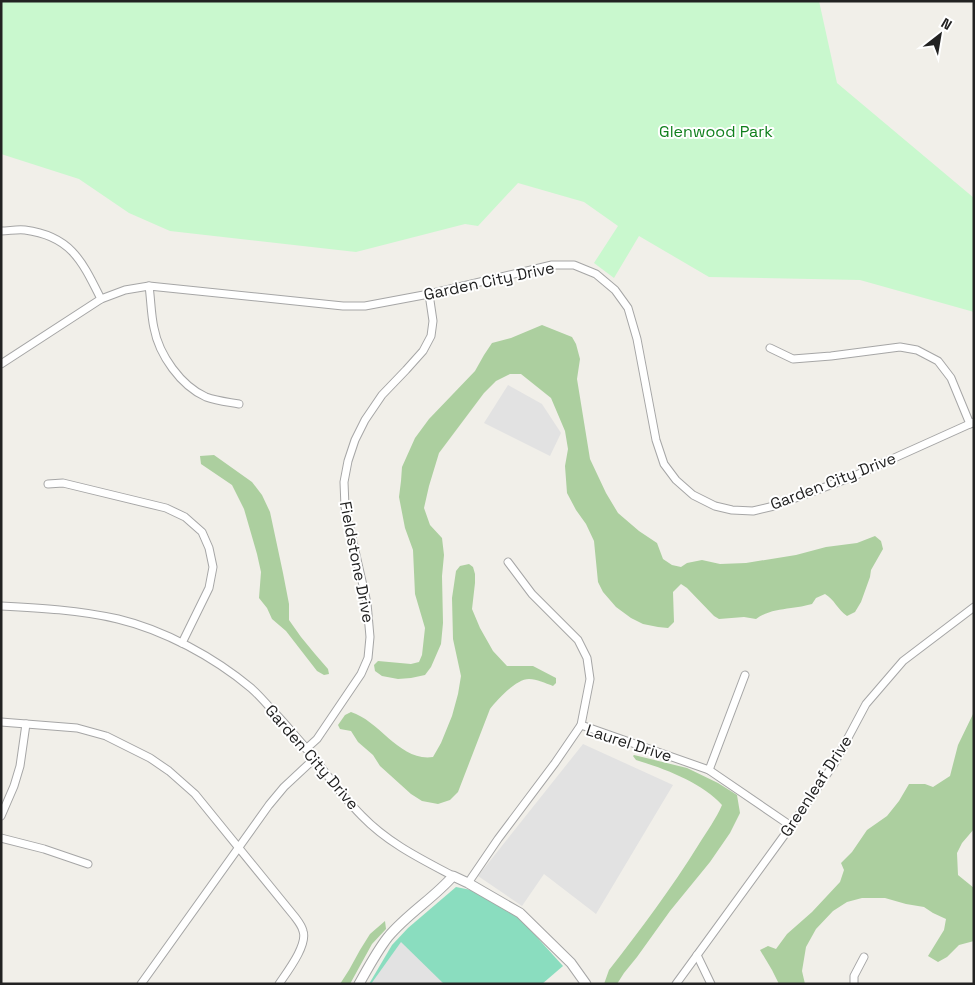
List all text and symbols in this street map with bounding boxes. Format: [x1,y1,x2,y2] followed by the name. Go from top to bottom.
[915,10,965,60] north arrow
[938,14,955,34] text: N
[659,121,773,142] park label: Glenwood Park
[422,257,556,305] street label: Garden City Drive
[767,447,899,515] street label: Garden City Drive
[335,500,379,624] street label: Fieldstone Drive
[260,700,364,814] street label: Garden City Drive
[583,719,675,767] street label: Laurel Drive
[775,731,857,841] street label: Greenleaf Drive

